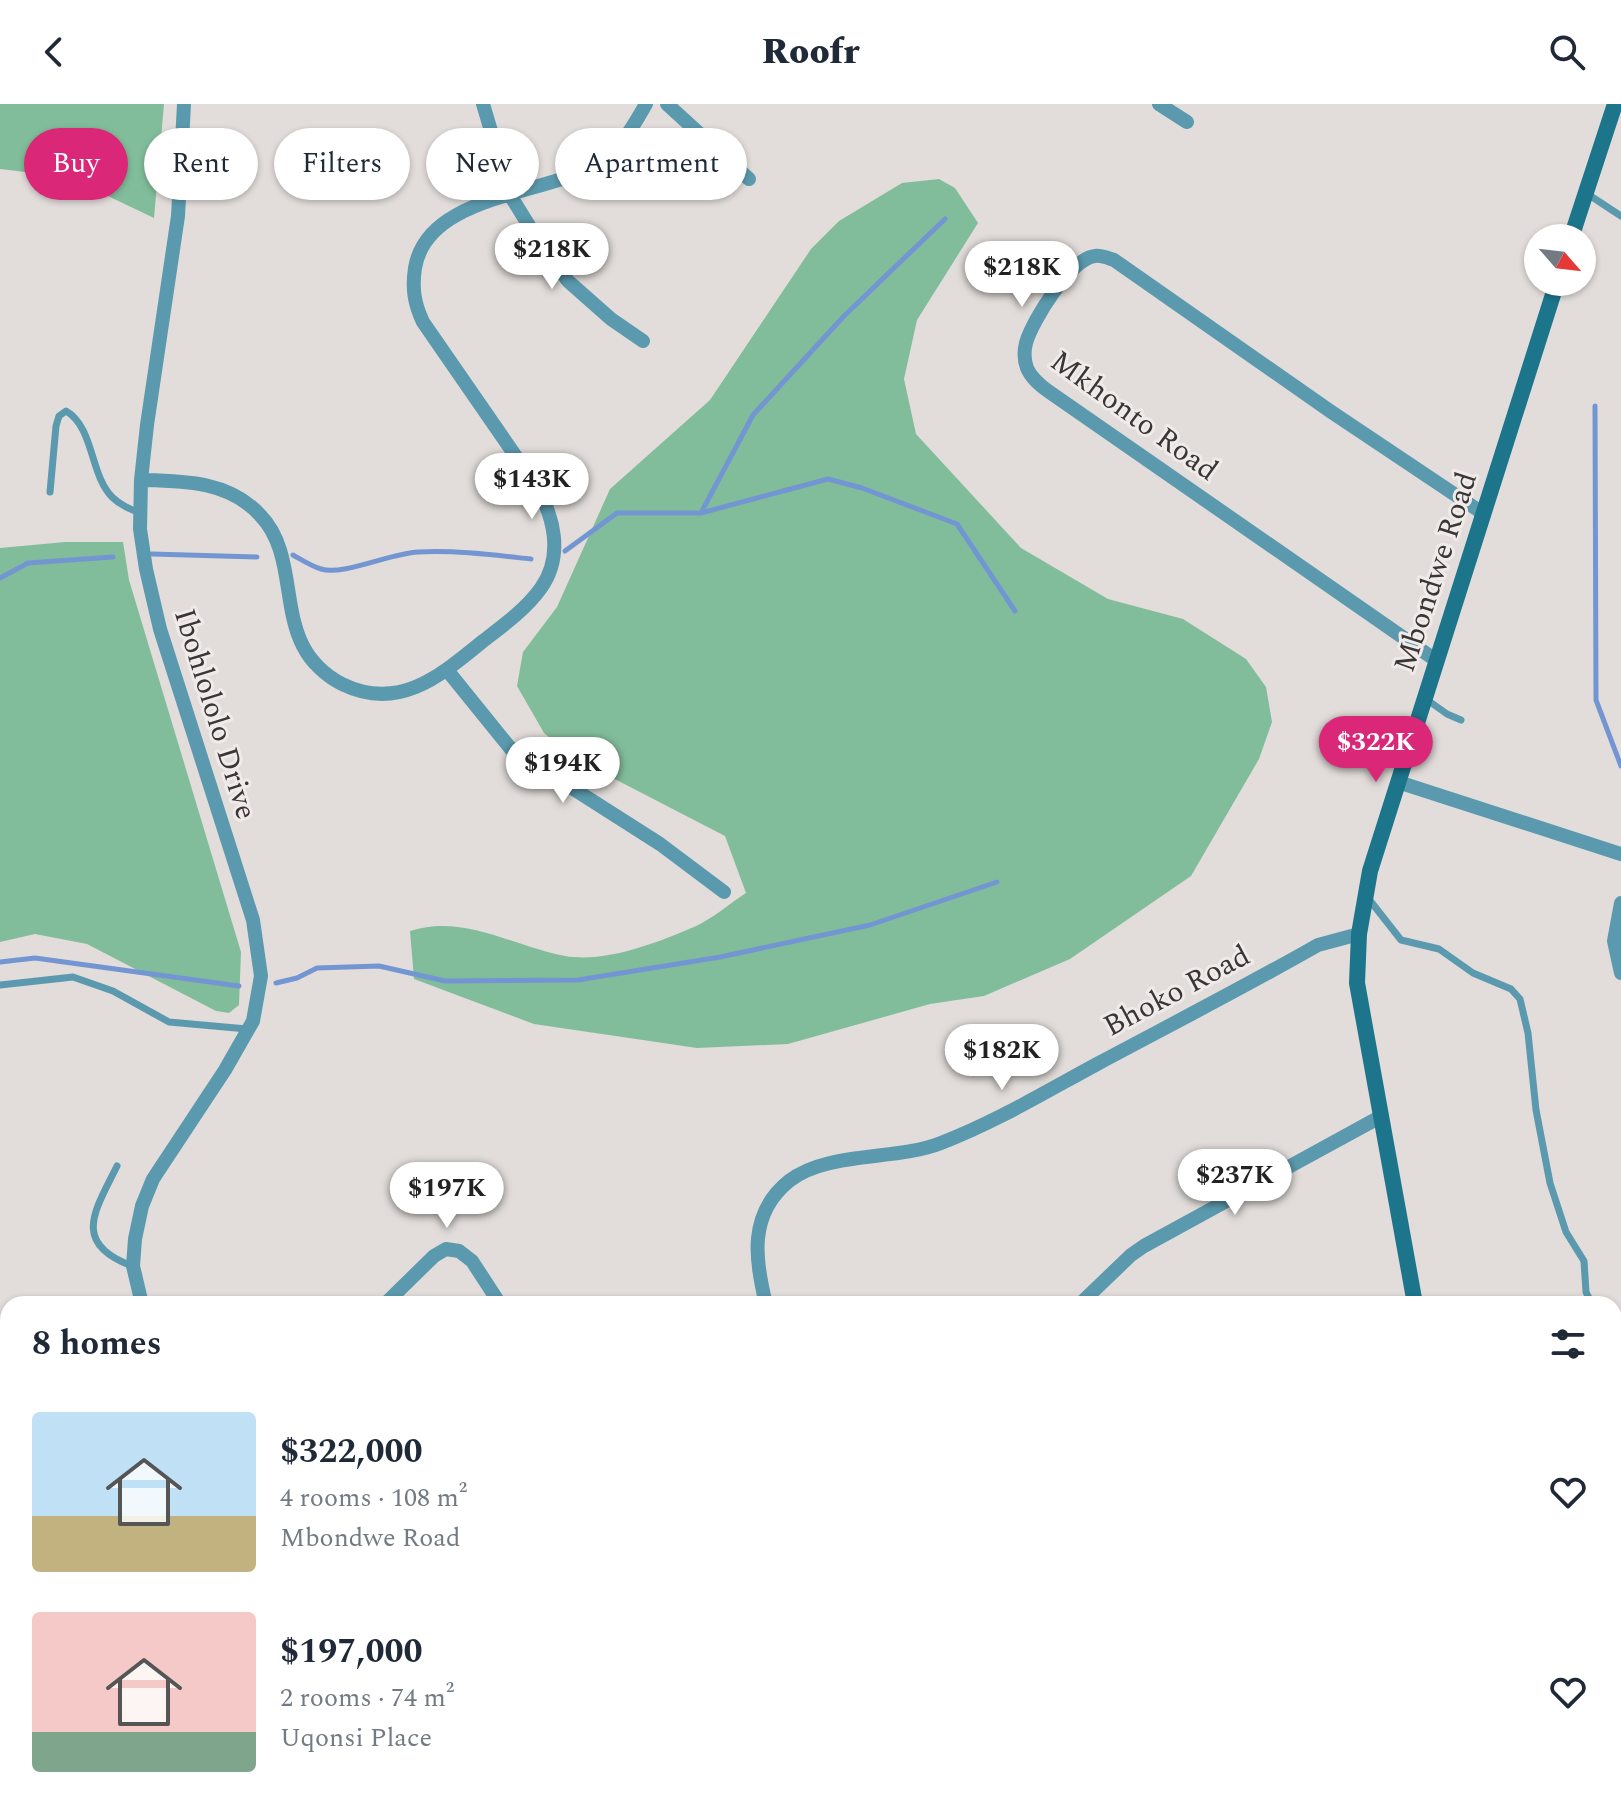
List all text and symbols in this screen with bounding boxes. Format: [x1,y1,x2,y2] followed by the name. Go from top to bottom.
[762,25,859,80] text: Roofr
[32,30,76,74] icon: back
[1545,30,1589,74] icon: search
[24,128,128,200] chip: Buy
[144,128,258,200] chip: Rent
[274,128,410,200] chip: Filters
[426,128,539,200] chip: New
[555,128,747,200] chip: Apartment
[496,223,608,291] pin: $218K
[1524,224,1596,296] north arrow
[1524,224,1596,296] map controls
[513,229,591,269] text: $218K
[966,241,1078,309] pin: $218K
[983,247,1061,287] text: $218K
[1040,339,1228,493] street label: Mkhonto Road
[476,453,588,521] pin: $143K
[493,459,571,499] text: $143K
[1382,466,1490,678] street label: Mbondwe Road
[161,603,269,825] street label: Ibohlololo Drive
[1320,716,1432,784] pin: $322K
[1337,722,1415,762] text: $322K
[507,737,619,805] pin: $194K
[524,743,602,783] text: $194K
[1095,933,1259,1049] street label: Bhoko Road
[946,1024,1058,1092] pin: $182K
[963,1030,1041,1070] text: $182K
[1179,1149,1291,1217] pin: $237K
[1196,1155,1274,1195] text: $237K
[391,1162,503,1230] pin: $197K
[408,1168,486,1208] text: $197K
[32,1318,162,1370] text: 8 homes
[1546,1322,1590,1366] icon: filters
[280,1426,423,1478] text: $322,000
[96,1444,192,1540] icon: home
[1546,1470,1590,1514] icon: heart
[280,1478,467,1518] text: 4 rooms · 108 m²
[280,1518,461,1558] text: Mbondwe Road
[280,1626,423,1678] text: $197,000
[96,1644,192,1740] icon: home
[1546,1670,1590,1714] icon: heart
[280,1678,454,1718] text: 2 rooms · 74 m²
[280,1718,432,1758] text: Uqonsi Place

